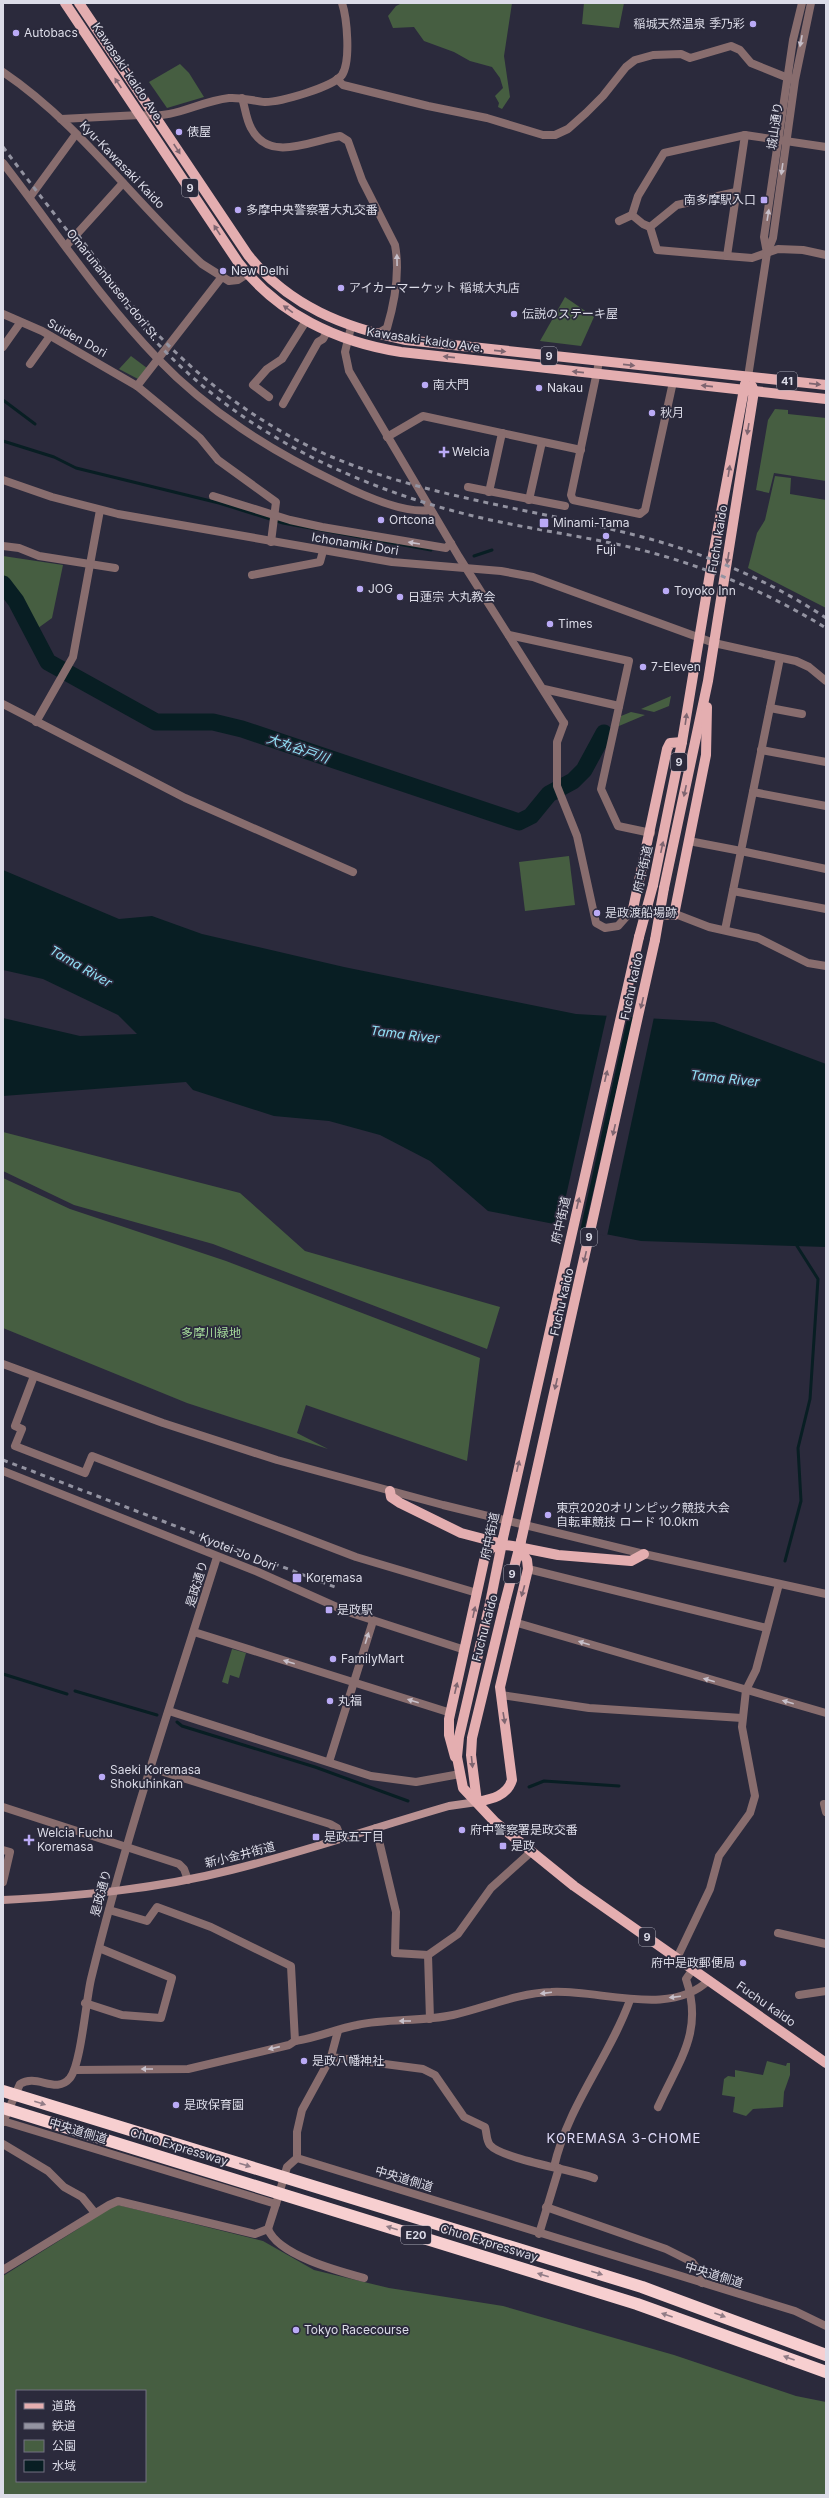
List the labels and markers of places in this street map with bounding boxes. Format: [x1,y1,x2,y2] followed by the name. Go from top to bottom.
[634,16,745,31] place label: 稲城天然温泉 季乃彩
[748,19,758,29] marker: 稲城天然温泉 季乃彩
[24,25,78,40] place label: Autobacs
[11,28,21,38] marker: Autobacs
[187,124,211,139] place label: 俵屋
[174,127,184,137] marker: 俵屋
[684,192,756,207] place label: 南多摩駅入口
[759,195,769,205] marker: 南多摩駅入口
[246,202,378,217] place label: 多摩中央警察署大丸交番
[233,205,243,215] marker: 多摩中央警察署大丸交番
[231,263,289,278] place label: New Delhi
[218,266,228,276] marker: New Delhi
[349,280,520,295] place label: アイカーマーケット 稲城大丸店
[336,283,346,293] marker: アイカーマーケット 稲城大丸店
[522,306,618,321] place label: 伝説のステーキ屋
[509,309,519,319] marker: 伝説のステーキ屋
[433,377,469,392] place label: 南大門
[420,380,430,390] marker: 南大門
[547,380,583,395] place label: Nakau
[534,383,544,393] marker: Nakau
[660,405,684,420] place label: 秋月
[647,408,657,418] marker: 秋月
[452,444,490,459] place label: Welcia
[439,447,449,457] marker: Welcia
[389,512,435,527] place label: Ortcona
[376,515,386,525] marker: Ortcona
[553,515,629,530] place label: Minami-Tama
[538,517,550,529] marker: Minami-Tama
[601,531,611,541] marker: Fuji
[596,542,616,557] place label: Fuji
[368,581,393,596] place label: JOG
[674,583,736,598] place label: Toyoko Inn
[355,584,365,594] marker: JOG
[661,586,671,596] marker: Toyoko Inn
[408,589,495,604] place label: 日蓮宗 大丸教会
[395,592,405,602] marker: 日蓮宗 大丸教会
[558,616,593,631] place label: Times
[545,619,555,629] marker: Times
[651,659,701,674] place label: 7-Eleven
[638,662,648,672] marker: 7-Eleven
[605,905,677,920] place label: 是政渡船場跡
[592,908,602,918] marker: 是政渡船場跡
[556,1500,730,1529] place label: 東京2020オリンピック競技大会 自転車競技 ロード 10.0km
[543,1510,553,1520] marker: 東京2020オリンピック競技大会 自転車競技 ロード 10.0km
[306,1570,362,1585] place label: Koremasa
[291,1572,303,1584] marker: Koremasa
[337,1602,373,1617] place label: 是政駅
[324,1605,334,1615] marker: 是政駅
[341,1651,404,1666] place label: FamilyMart
[328,1654,338,1664] marker: FamilyMart
[338,1693,362,1708] place label: 丸福
[325,1696,335,1706] marker: 丸福
[110,1762,201,1791] place label: Saeki Koremasa Shokuhinkan
[97,1772,107,1782] marker: Saeki Koremasa Shokuhinkan
[470,1822,578,1837] place label: 府中警察署是政交番
[37,1825,113,1854] place label: Welcia Fuchu Koremasa
[457,1825,467,1835] marker: 府中警察署是政交番
[324,1829,384,1844] place label: 是政五丁目
[311,1832,321,1842] marker: 是政五丁目
[24,1835,34,1845] marker: Welcia Fuchu Koremasa
[511,1838,535,1853] place label: 是政
[498,1841,508,1851] marker: 是政
[651,1955,735,1970] place label: 府中是政郵便局
[738,1958,748,1968] marker: 府中是政郵便局
[312,2053,384,2068] place label: 是政八幡神社
[299,2056,309,2066] marker: 是政八幡神社
[184,2097,244,2112] place label: 是政保育園
[171,2100,181,2110] marker: 是政保育園
[304,2322,409,2337] place label: Tokyo Racecourse
[291,2325,301,2335] marker: Tokyo Racecourse

